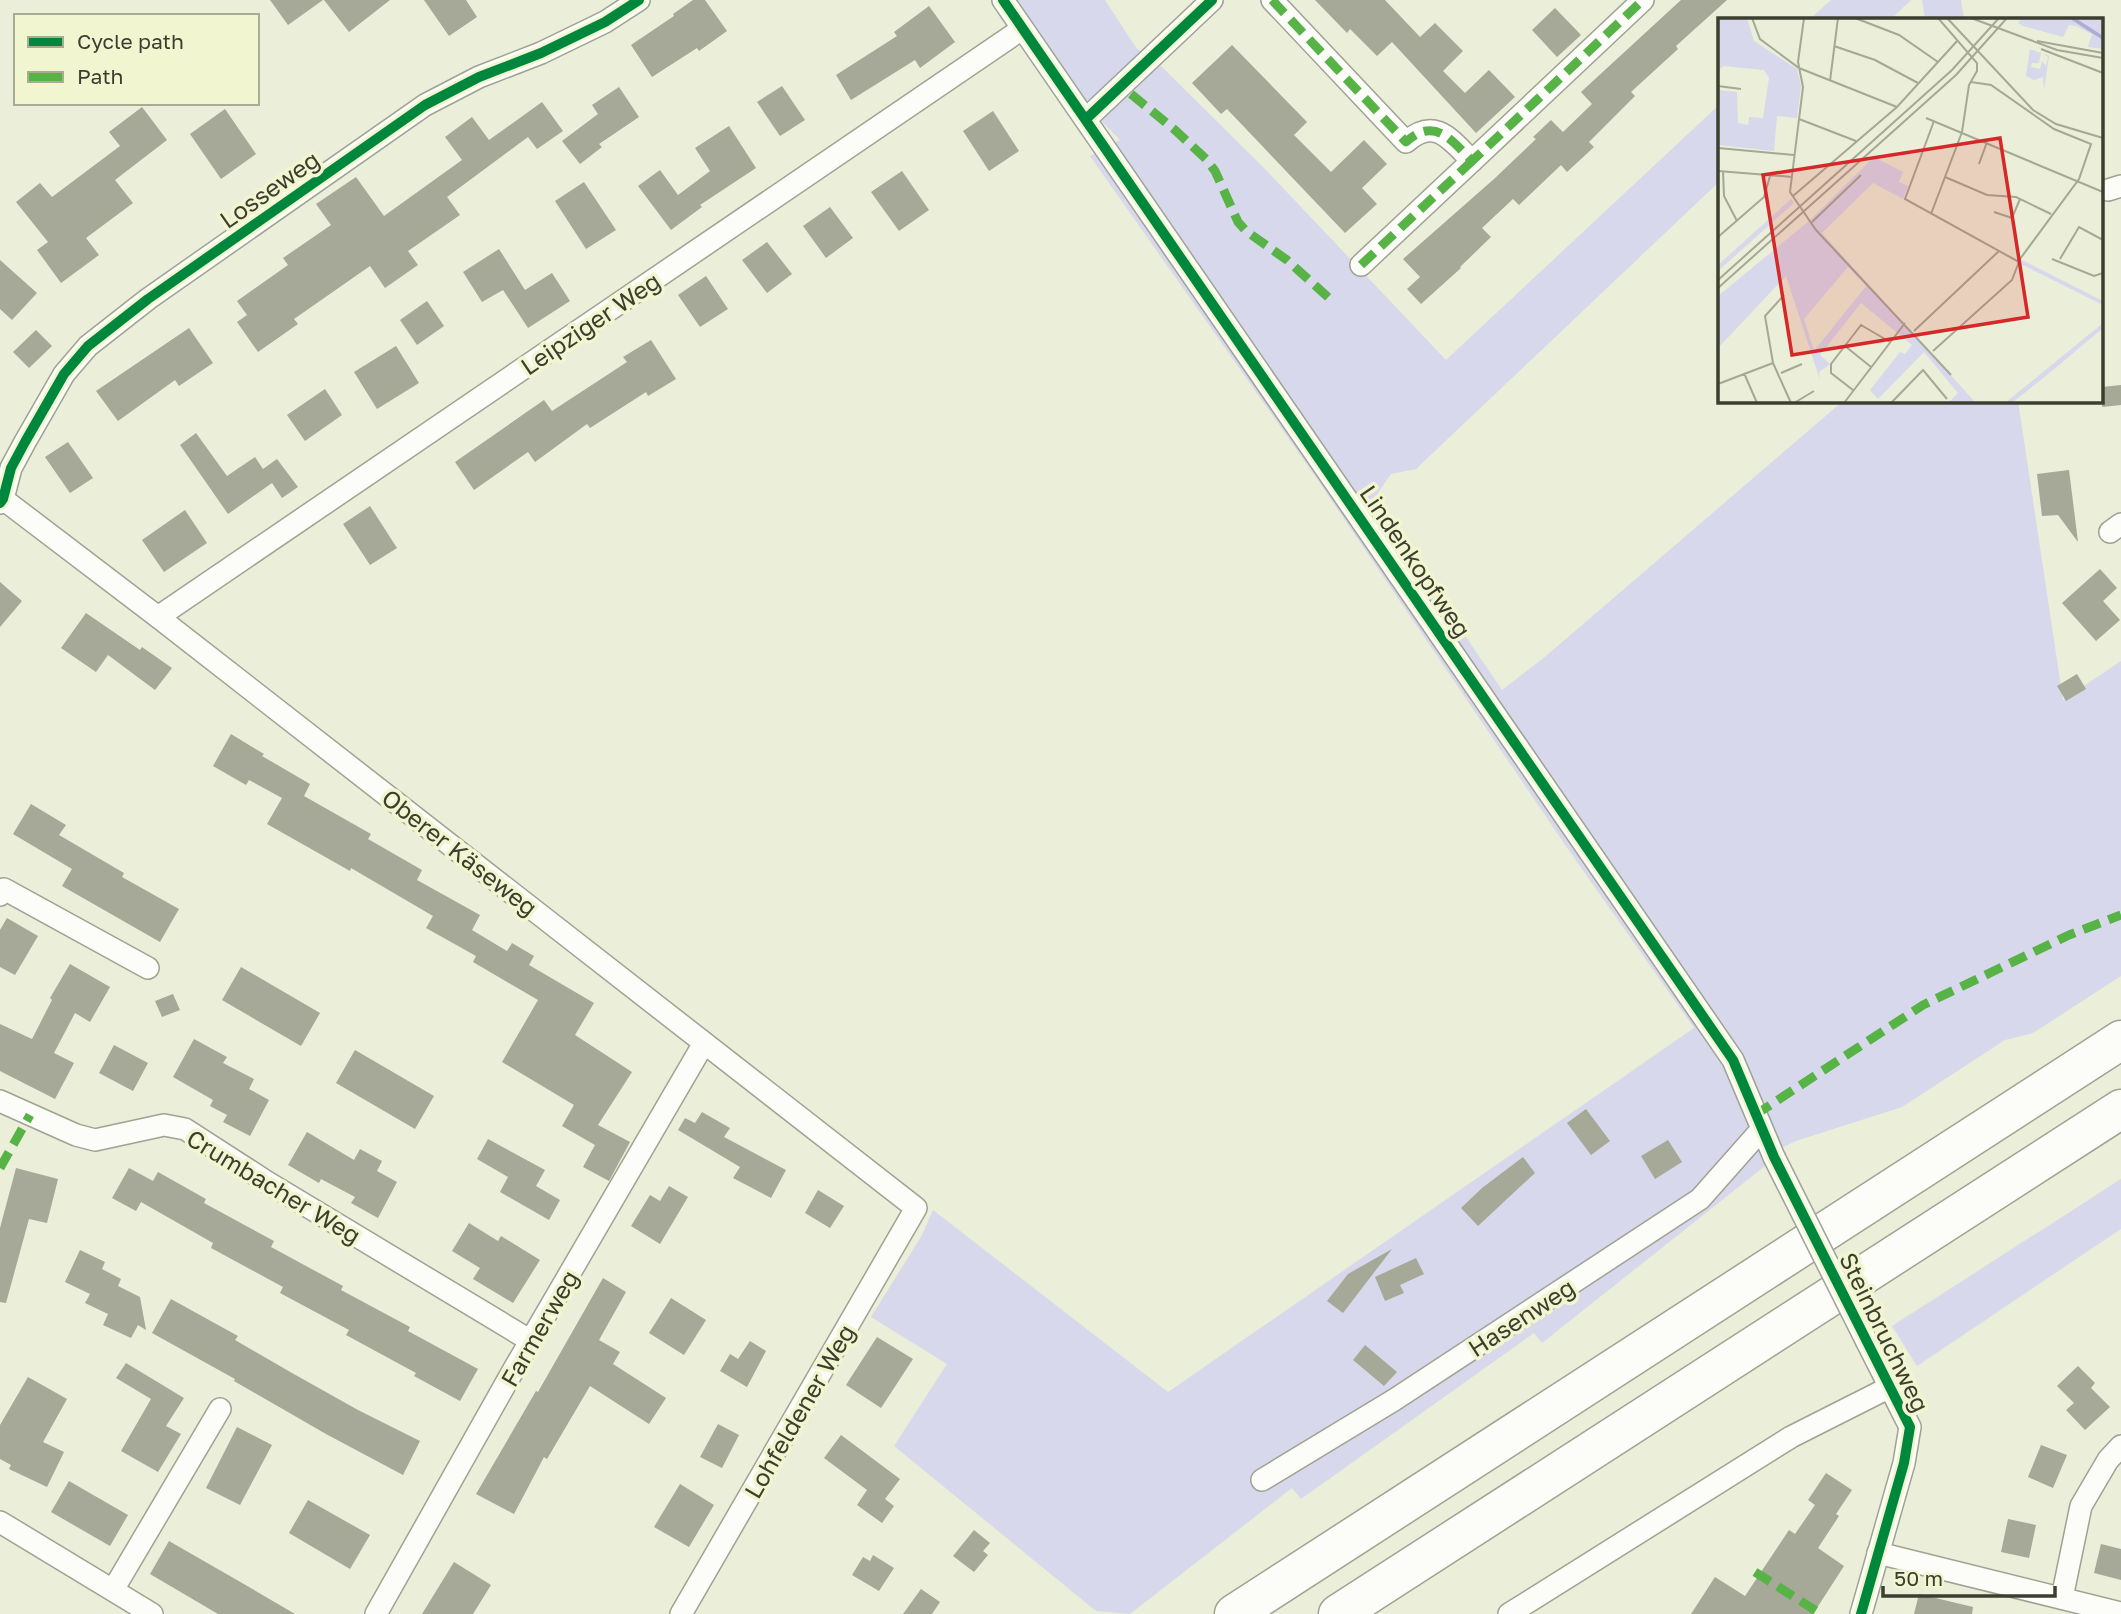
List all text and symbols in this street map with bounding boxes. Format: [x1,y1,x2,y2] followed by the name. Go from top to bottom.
[14,14,259,105] legend
[1718,18,2104,402] inset map
[77,28,184,54] text: Cycle path
[77,63,124,89] text: Path
[214,144,324,234] street label: Losseweg
[515,266,665,380] street label: Leipziger Weg
[1354,479,1478,643] street label: Lindenkopfweg
[377,782,543,922] street label: Oberer Käseweg
[182,1123,366,1249] street label: Crumbacher Weg
[1834,1248,1936,1416] street label: Steinbruchweg
[494,1265,584,1391] street label: Farmerweg
[1462,1272,1580,1362] street label: Hasenweg
[737,1319,861,1503] street label: Lohfeldener Weg
[1883,1554,2054,1598] scale bar
[1894,1565,1943,1591] text: 50 m

